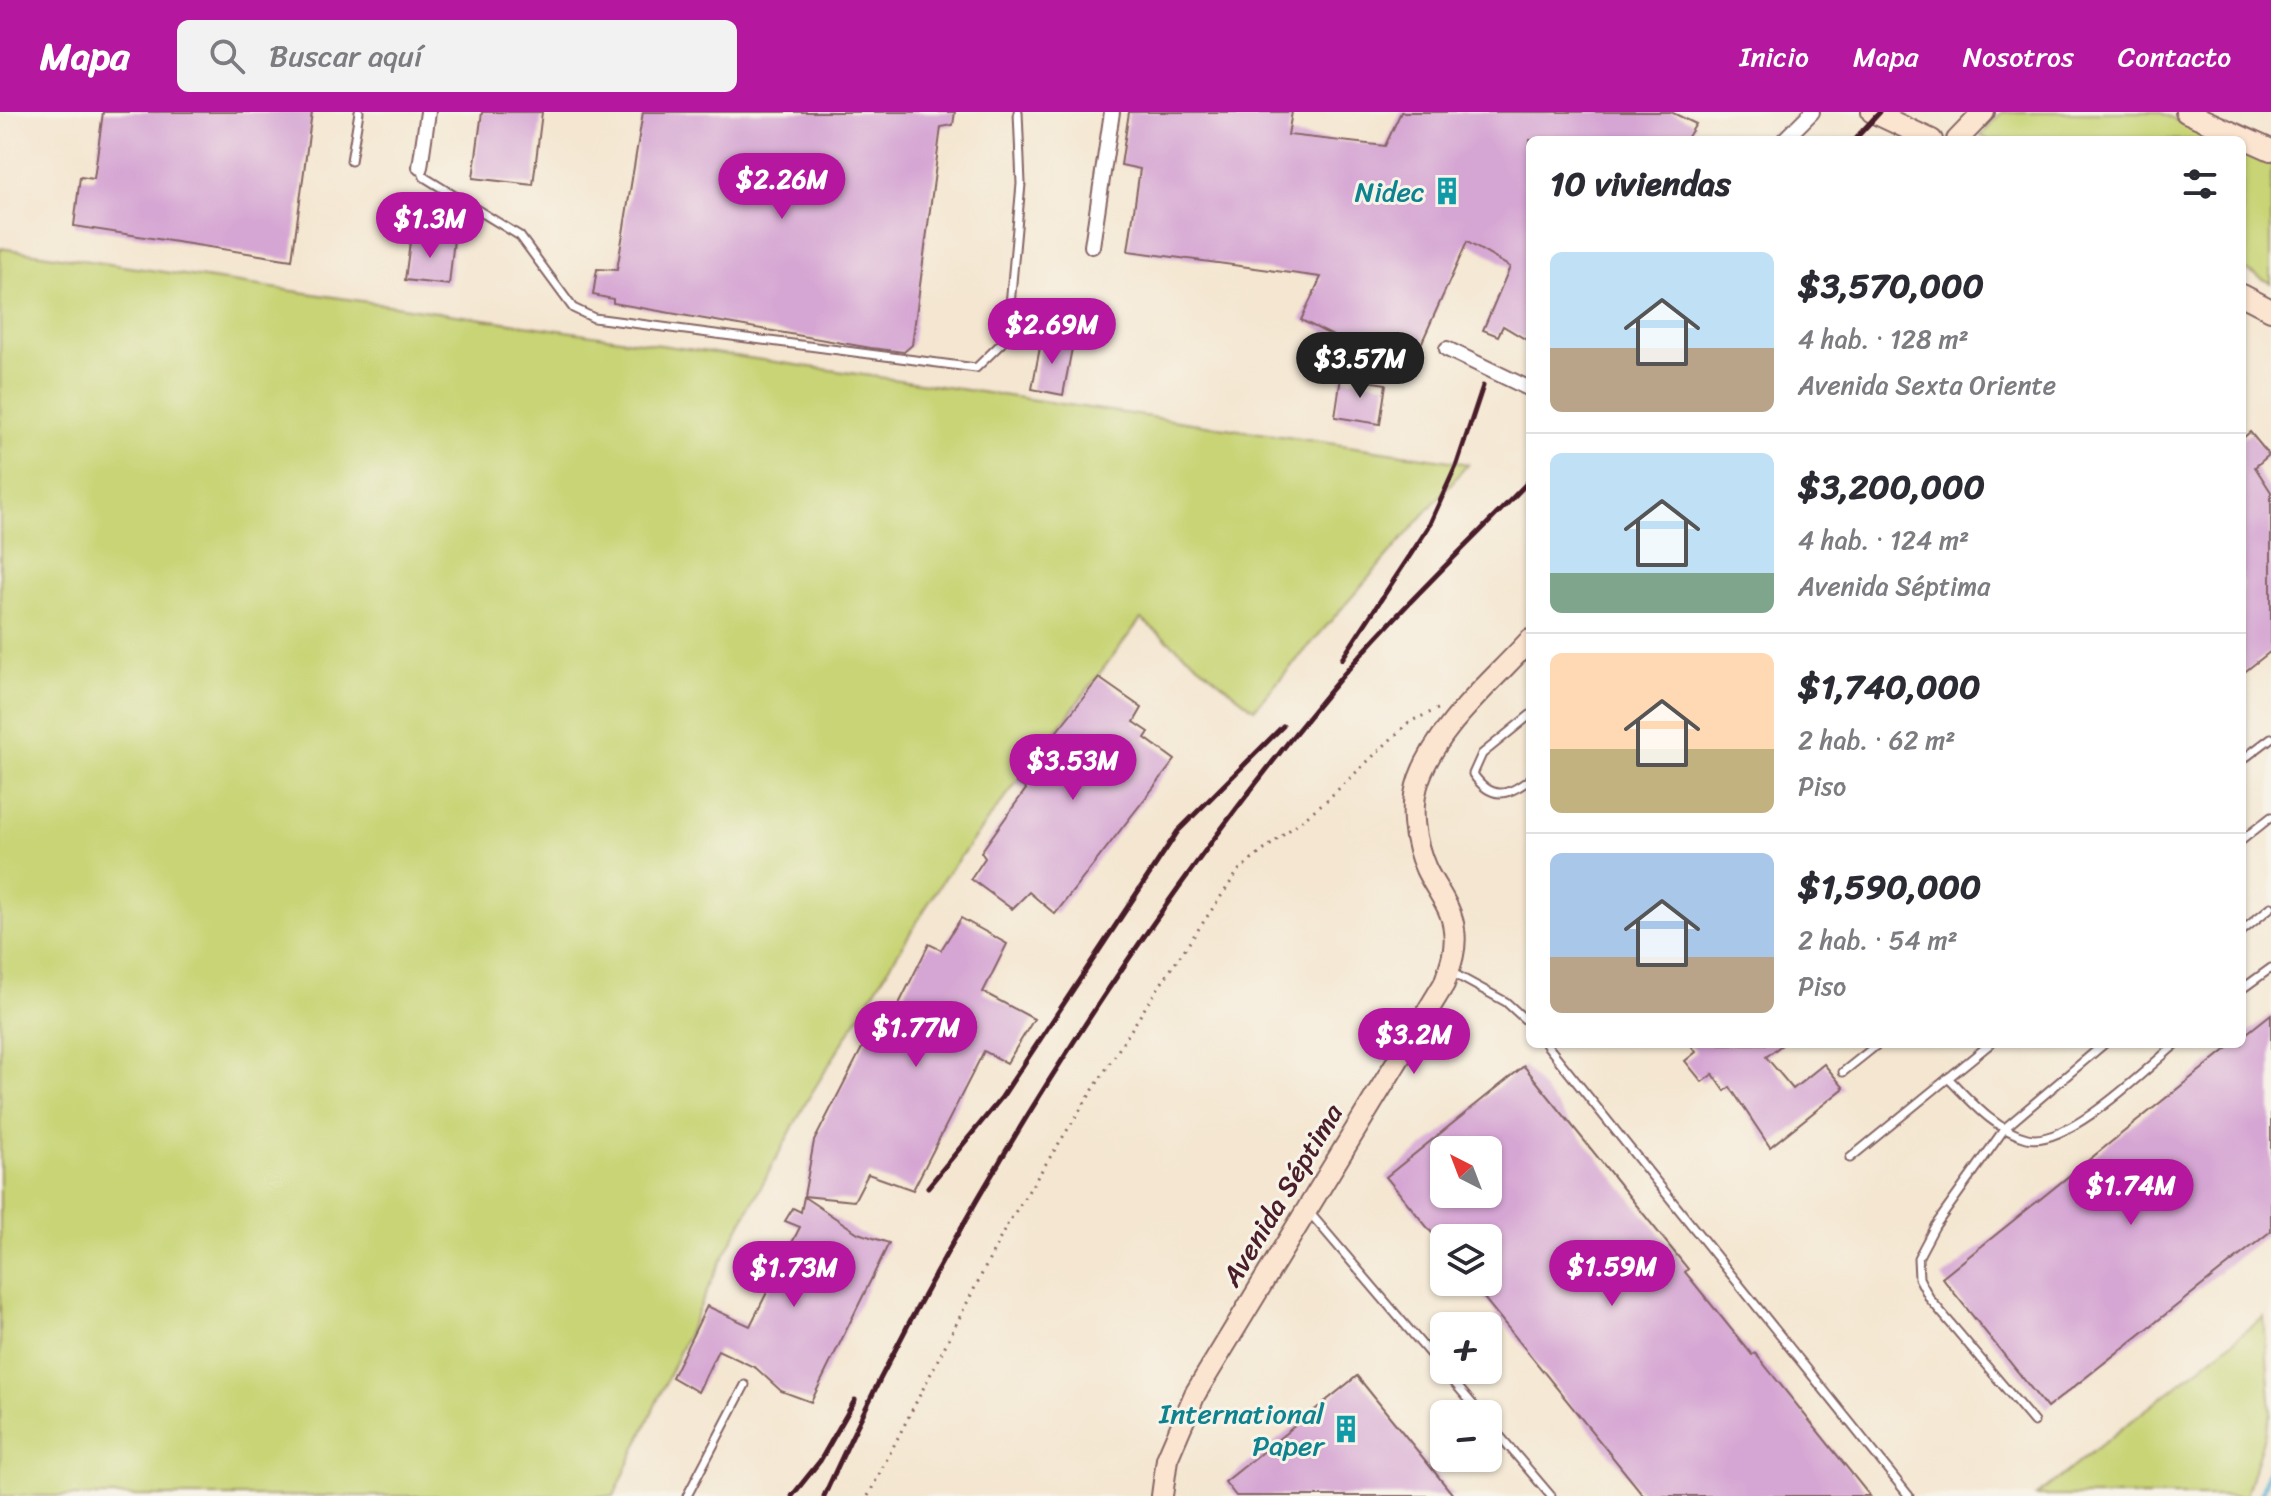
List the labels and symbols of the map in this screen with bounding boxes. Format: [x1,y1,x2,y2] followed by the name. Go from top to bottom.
[717,153,847,221] pin: $2.26M
[1355,167,1425,216] place label: Nidec
[1432,176,1462,206] building icon: Nidec
[374,192,486,260] pin: $1.3M
[987,298,1117,366] pin: $2.69M
[1295,332,1425,400] pin: $3.57M
[1008,734,1138,802] pin: $3.53M
[851,1001,981,1069] pin: $1.77M
[1358,1008,1470,1076] pin: $3.2M
[1207,1093,1357,1297] street label: Avenida Séptima
[1430,1136,1502,1208] north arrow
[2066,1159,2196,1227] pin: $1.74M
[1547,1240,1677,1308] pin: $1.59M
[729,1241,859,1309] pin: $1.73M
[1158,1389,1326,1470] place label: International Paper
[1331,1414,1361,1444] building icon: International Paper

